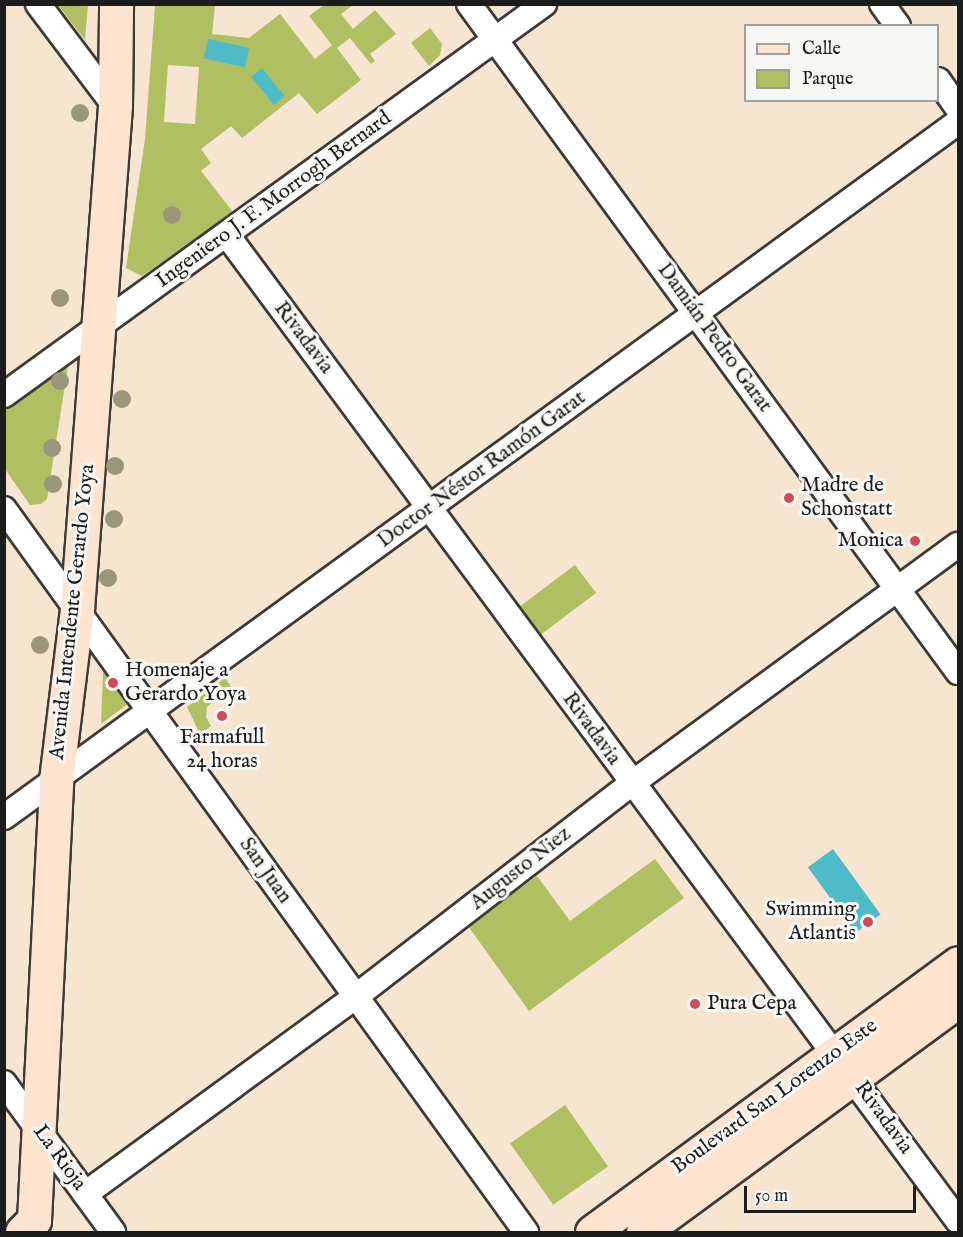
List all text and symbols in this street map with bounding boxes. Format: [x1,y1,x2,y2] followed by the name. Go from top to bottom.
[744,24,939,102] legend
[802,38,841,61] text: Calle
[802,68,853,91] text: Parque
[151,106,397,294] street label: Ingeniero J. F. Morrogh Bernard
[651,258,777,418] street label: Damián Pedro Garat
[268,297,338,379] street label: Rivadavia
[373,386,591,554] street label: Doctor Néstor Ramón Garat
[45,463,101,761] street label: Avenida Intendente Gerardo Yoya
[801,473,892,523] place label: Madre de Schonstatt
[782,491,796,505] marker: Madre de Schonstatt
[837,528,903,554] place label: Monica
[908,534,922,548] marker: Monica
[125,658,246,708] place label: Homenaje a Gerardo Yoya
[106,676,120,690] marker: Homenaje a Gerardo Yoya
[556,688,626,770] street label: Rivadavia
[215,709,229,723] marker: Farmafull 24 horas
[179,725,265,775] place label: Farmafull 24 horas
[466,822,576,916] street label: Augusto Niez
[233,833,297,909] street label: San Juan
[765,897,856,947] place label: Swimming Atlantis
[861,915,875,929] marker: Swimming Atlantis
[707,991,797,1017] place label: Pura Cepa
[688,997,702,1011] marker: Pura Cepa
[667,1014,883,1180] street label: Boulevard San Lorenzo Este
[848,1077,918,1159] street label: Rivadavia
[27,1120,91,1196] street label: La Rioja
[747,1174,920,1212] scale bar
[755,1185,788,1208] text: 50 m

